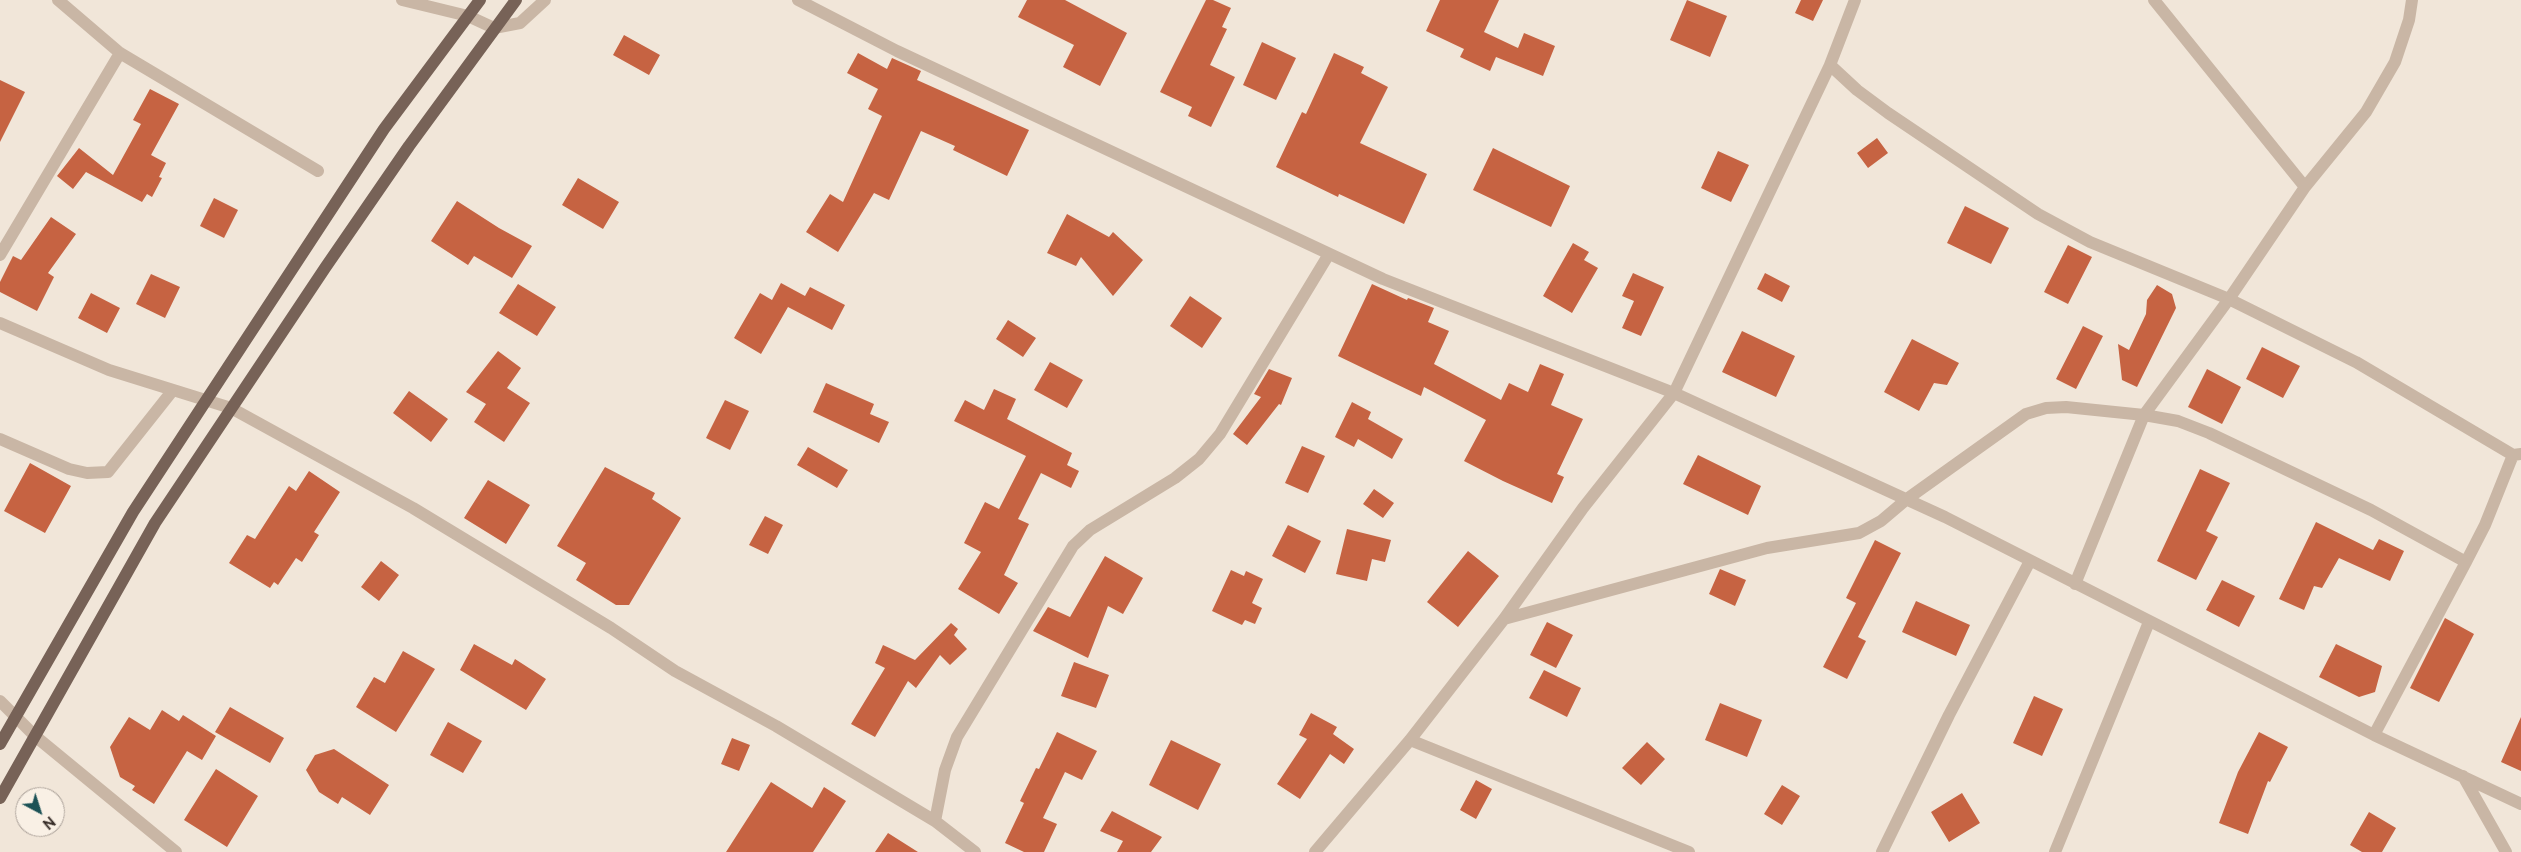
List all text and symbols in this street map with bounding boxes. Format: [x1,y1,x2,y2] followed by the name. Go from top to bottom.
[15,787,65,837] north arrow
[40,813,58,832] text: N

